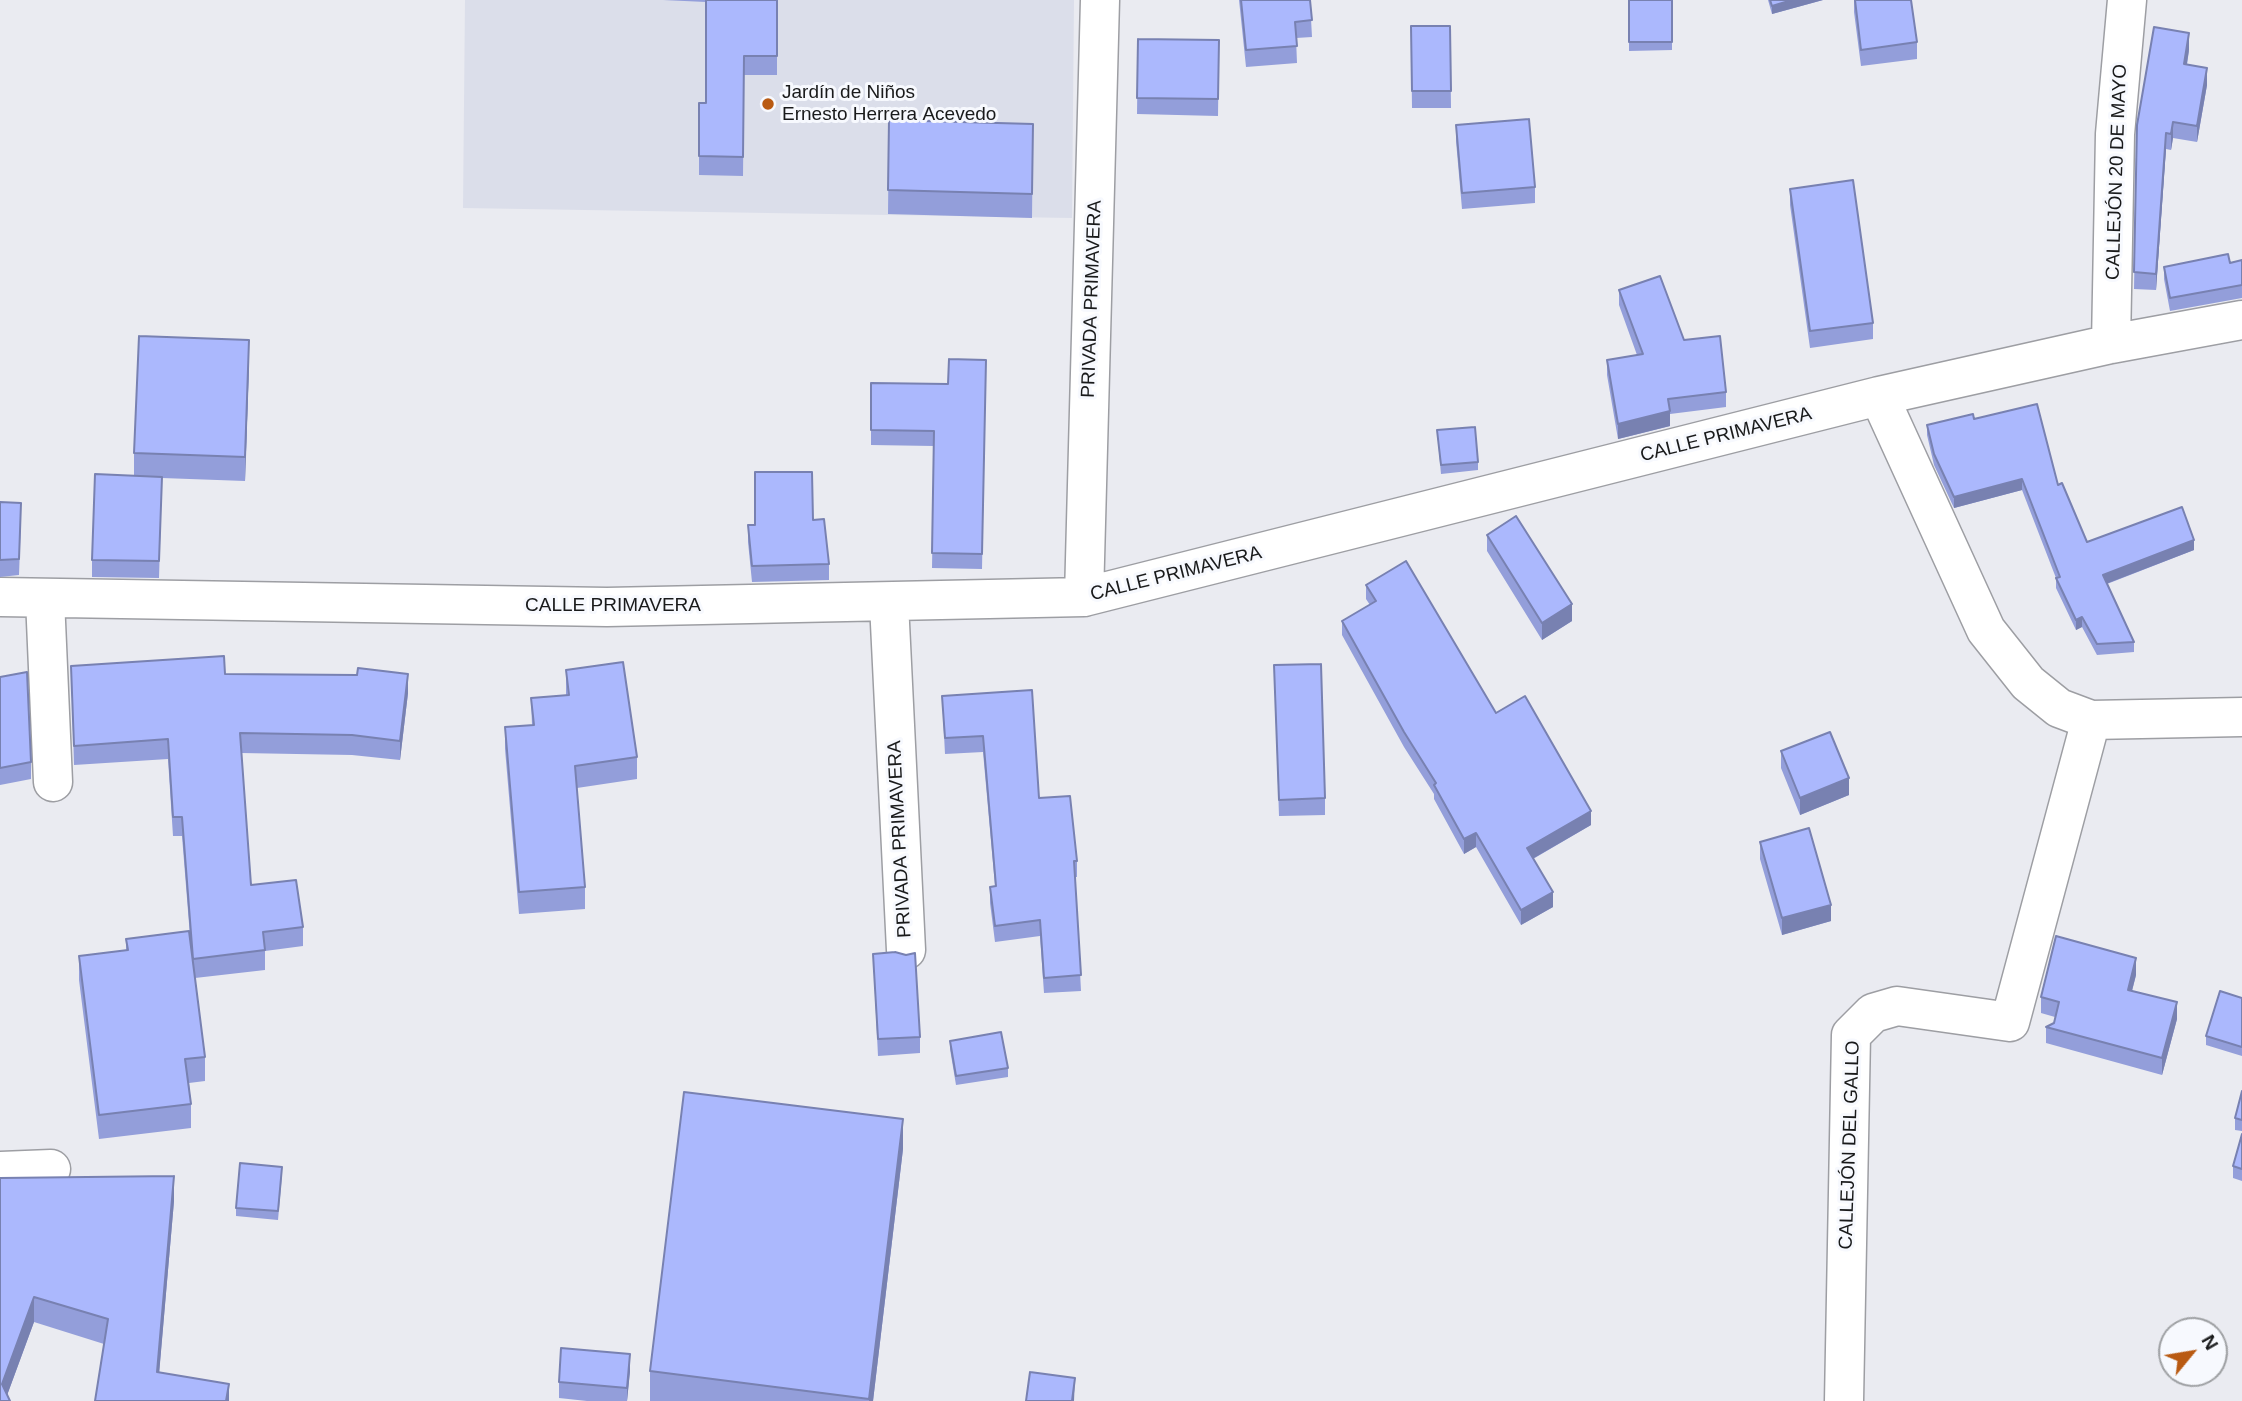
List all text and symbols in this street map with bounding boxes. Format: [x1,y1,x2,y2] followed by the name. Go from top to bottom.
[2102,64,2132,280] street label: CALLEJÓN 20 DE MAYO
[782,82,996,126] place label: Jardín de Niños Ernesto Herrera Acevedo
[760,96,776,112] marker: Jardín de Niños Ernesto Herrera Acevedo
[1077,200,1107,398] street label: PRIVADA PRIMAVERA
[1638,403,1814,467] street label: CALLE PRIMAVERA
[1088,542,1264,606] street label: CALLE PRIMAVERA
[525,595,701,617] street label: CALLE PRIMAVERA
[883,740,917,938] street label: PRIVADA PRIMAVERA
[1835,1040,1865,1250] street label: CALLEJÓN DEL GALLO
[2158,1317,2228,1387] north arrow
[2197,1331,2222,1353] text: N

